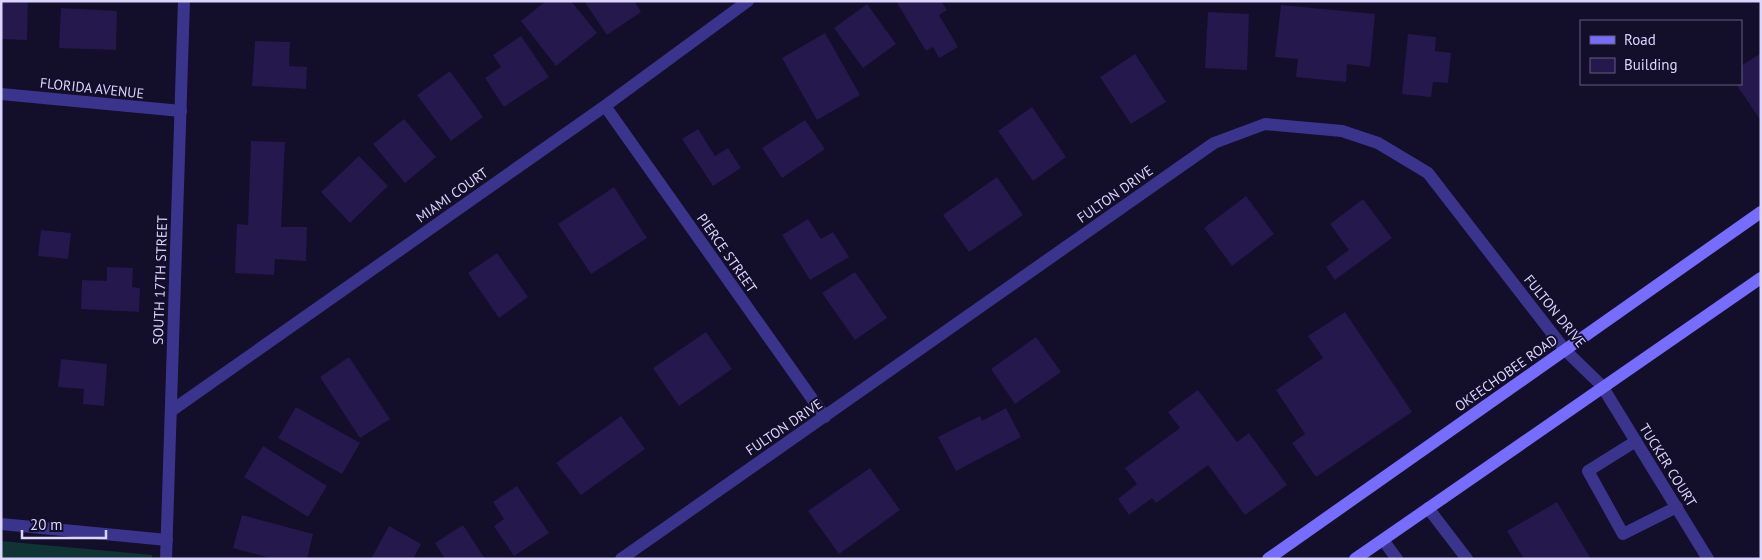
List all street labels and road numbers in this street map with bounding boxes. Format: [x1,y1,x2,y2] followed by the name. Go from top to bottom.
[39,74,145,102] street label: FLORIDA AVENUE
[1073,161,1157,227] street label: FULTON DRIVE
[413,163,492,226] street label: MIAMI COURT
[693,210,761,296] street label: PIERCE STREET
[149,215,171,345] street label: SOUTH 17TH STREET
[1520,271,1590,351] street label: FULTON DRIVE
[1451,331,1561,415] street label: OKEECHOBEE ROAD
[742,395,826,459] street label: FULTON DRIVE
[1635,420,1701,510] street label: TUCKER COURT

